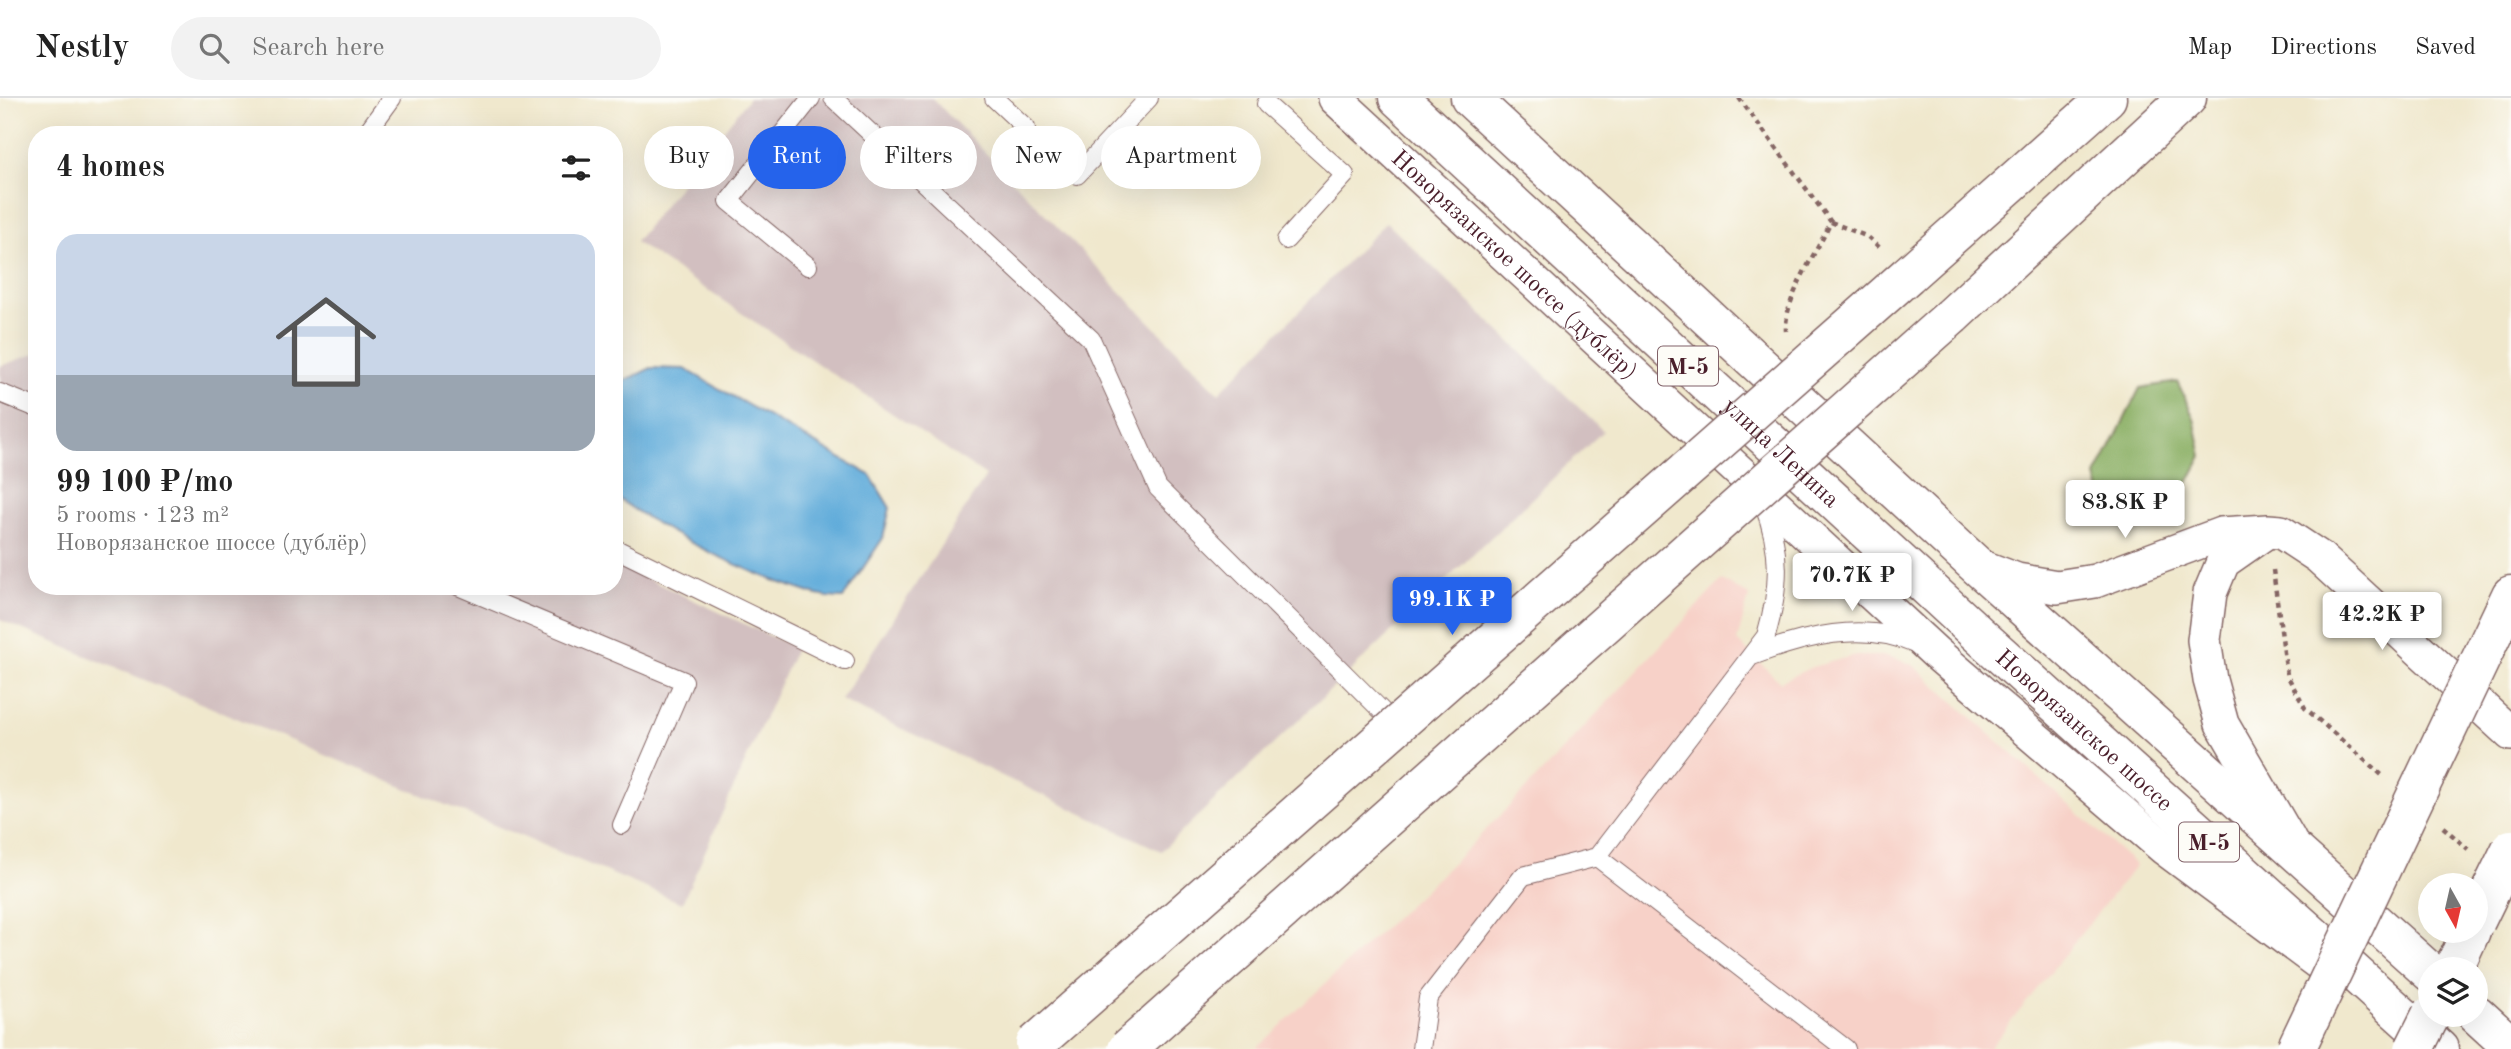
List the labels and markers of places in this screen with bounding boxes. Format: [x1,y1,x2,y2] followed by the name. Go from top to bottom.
[2060,480,2190,540] pin: 83.8K ₽
[1787,554,1917,613] pin: 70.7K ₽
[1387,578,1517,637] pin: 99.1K ₽
[2317,592,2447,652] pin: 42.2K ₽

